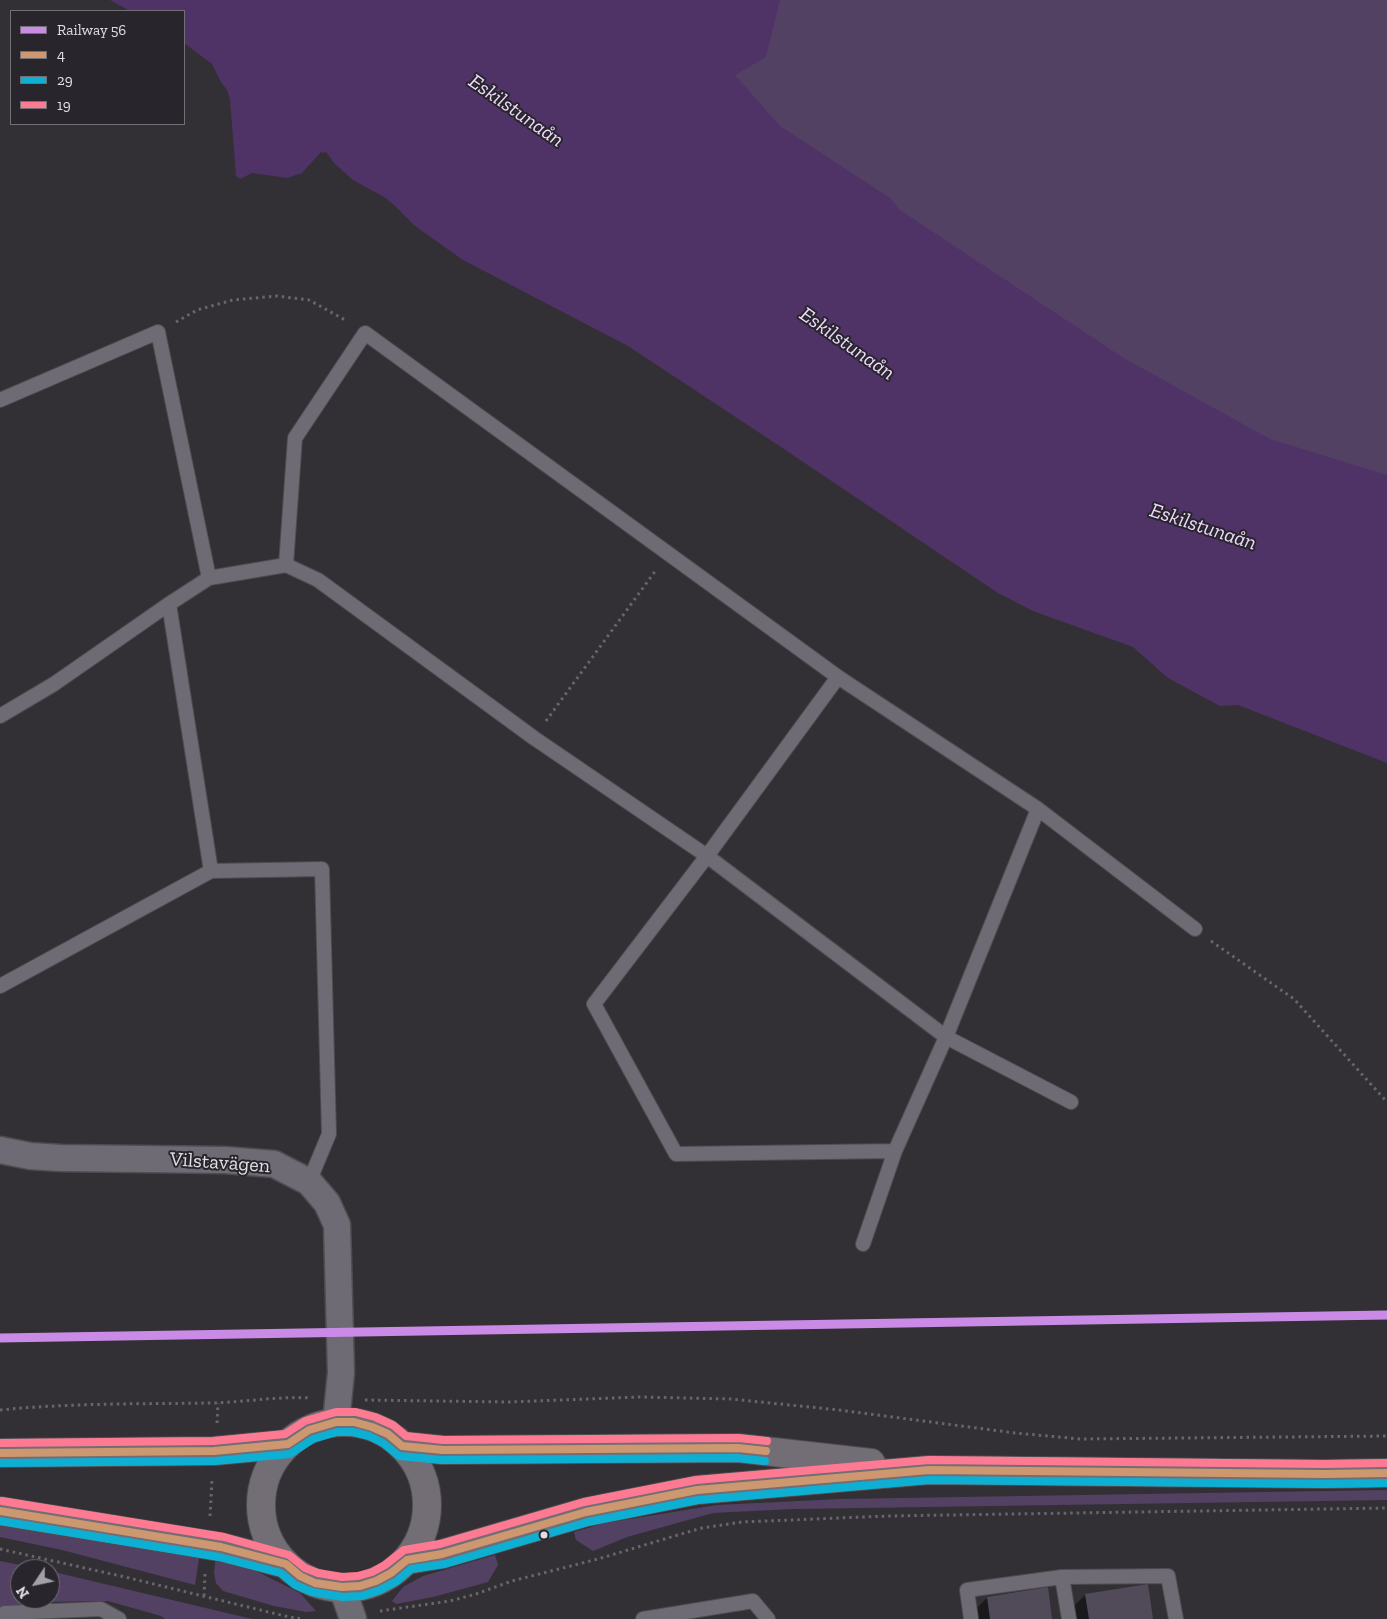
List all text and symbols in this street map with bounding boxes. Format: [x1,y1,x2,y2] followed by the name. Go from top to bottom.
[10,10,185,125] legend
[57,21,126,39] text: Railway 56
[57,46,65,64] text: 4
[463,69,569,153] water label: Eskilstunaån
[57,71,73,89] text: 29
[57,96,71,114] text: 19
[794,302,900,386] water label: Eskilstunaån
[1146,498,1260,556] water label: Eskilstunaån
[169,1148,271,1178] street label: Vilstavägen
[539,1530,549,1540] unlabelled marker
[10,1559,60,1609] north arrow
[13,1583,33,1601] text: N

